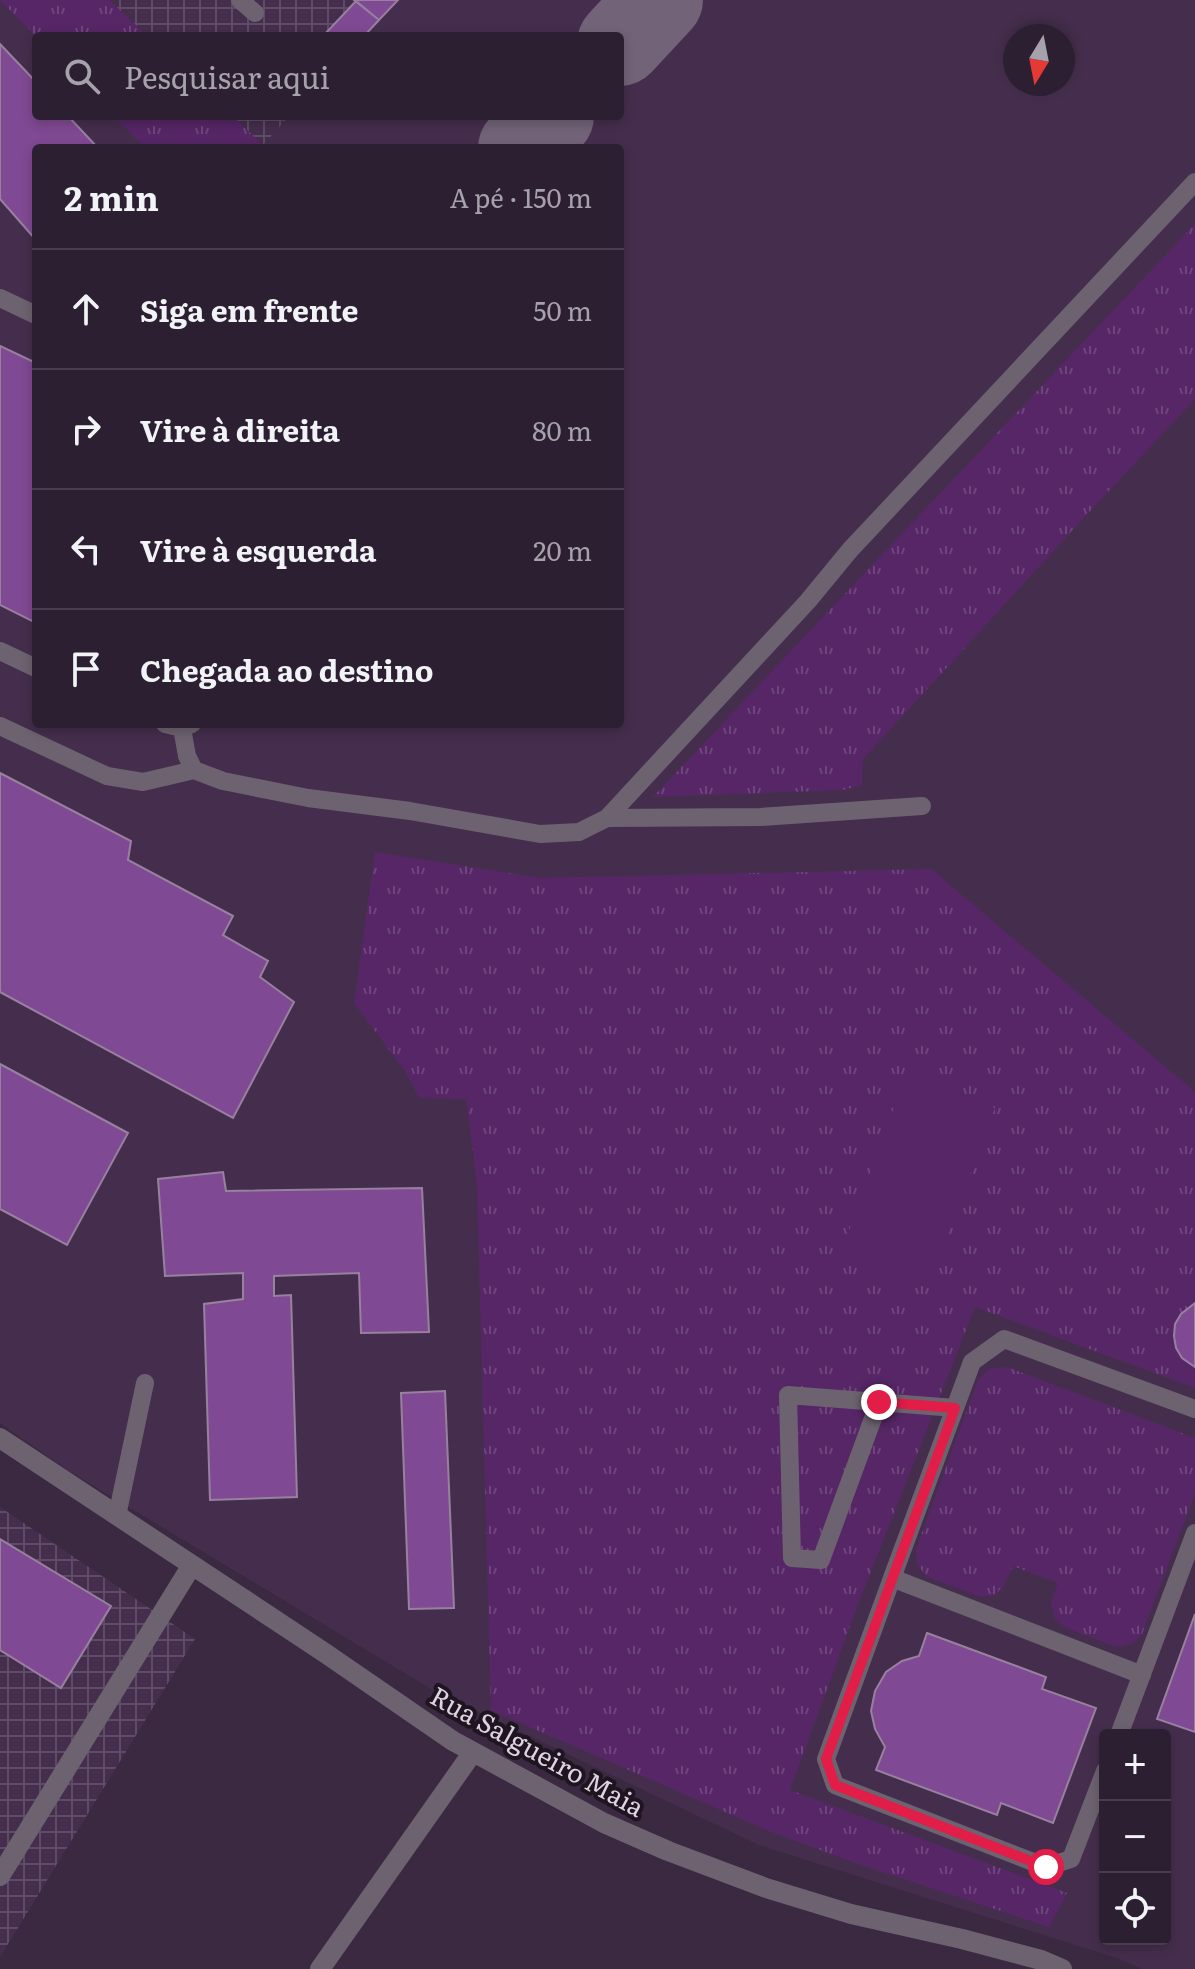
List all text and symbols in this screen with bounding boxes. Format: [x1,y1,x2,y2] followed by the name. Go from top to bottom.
[1003,24,1075,96] north arrow
[32,32,624,120] search box
[60,54,104,98] icon: search
[124,54,330,98] text: Pesquisar aqui
[64,171,159,221] text: 2 min
[450,177,592,216] text: A pé · 150 m
[64,287,108,331] icon: ahead
[140,287,359,331] text: Siga em frente
[533,290,592,329] text: 50 m
[64,407,108,451] icon: right
[140,407,340,451] text: Vire à direita
[532,410,592,449] text: 80 m
[64,527,108,571] icon: left
[140,527,376,571] text: Vire à esquerda
[533,530,592,569] text: 20 m
[64,647,108,691] icon: arrive
[140,647,433,691] text: Chegada ao destino
[861,1384,897,1420] route end
[424,1675,652,1825] street label: Rua Salgueiro Maia
[1099,1729,1171,1945] map controls
[1099,1729,1171,1801] button: +
[1099,1801,1171,1873] button: −
[1028,1849,1064,1885] route start
[1099,1873,1171,1945] button: locate

